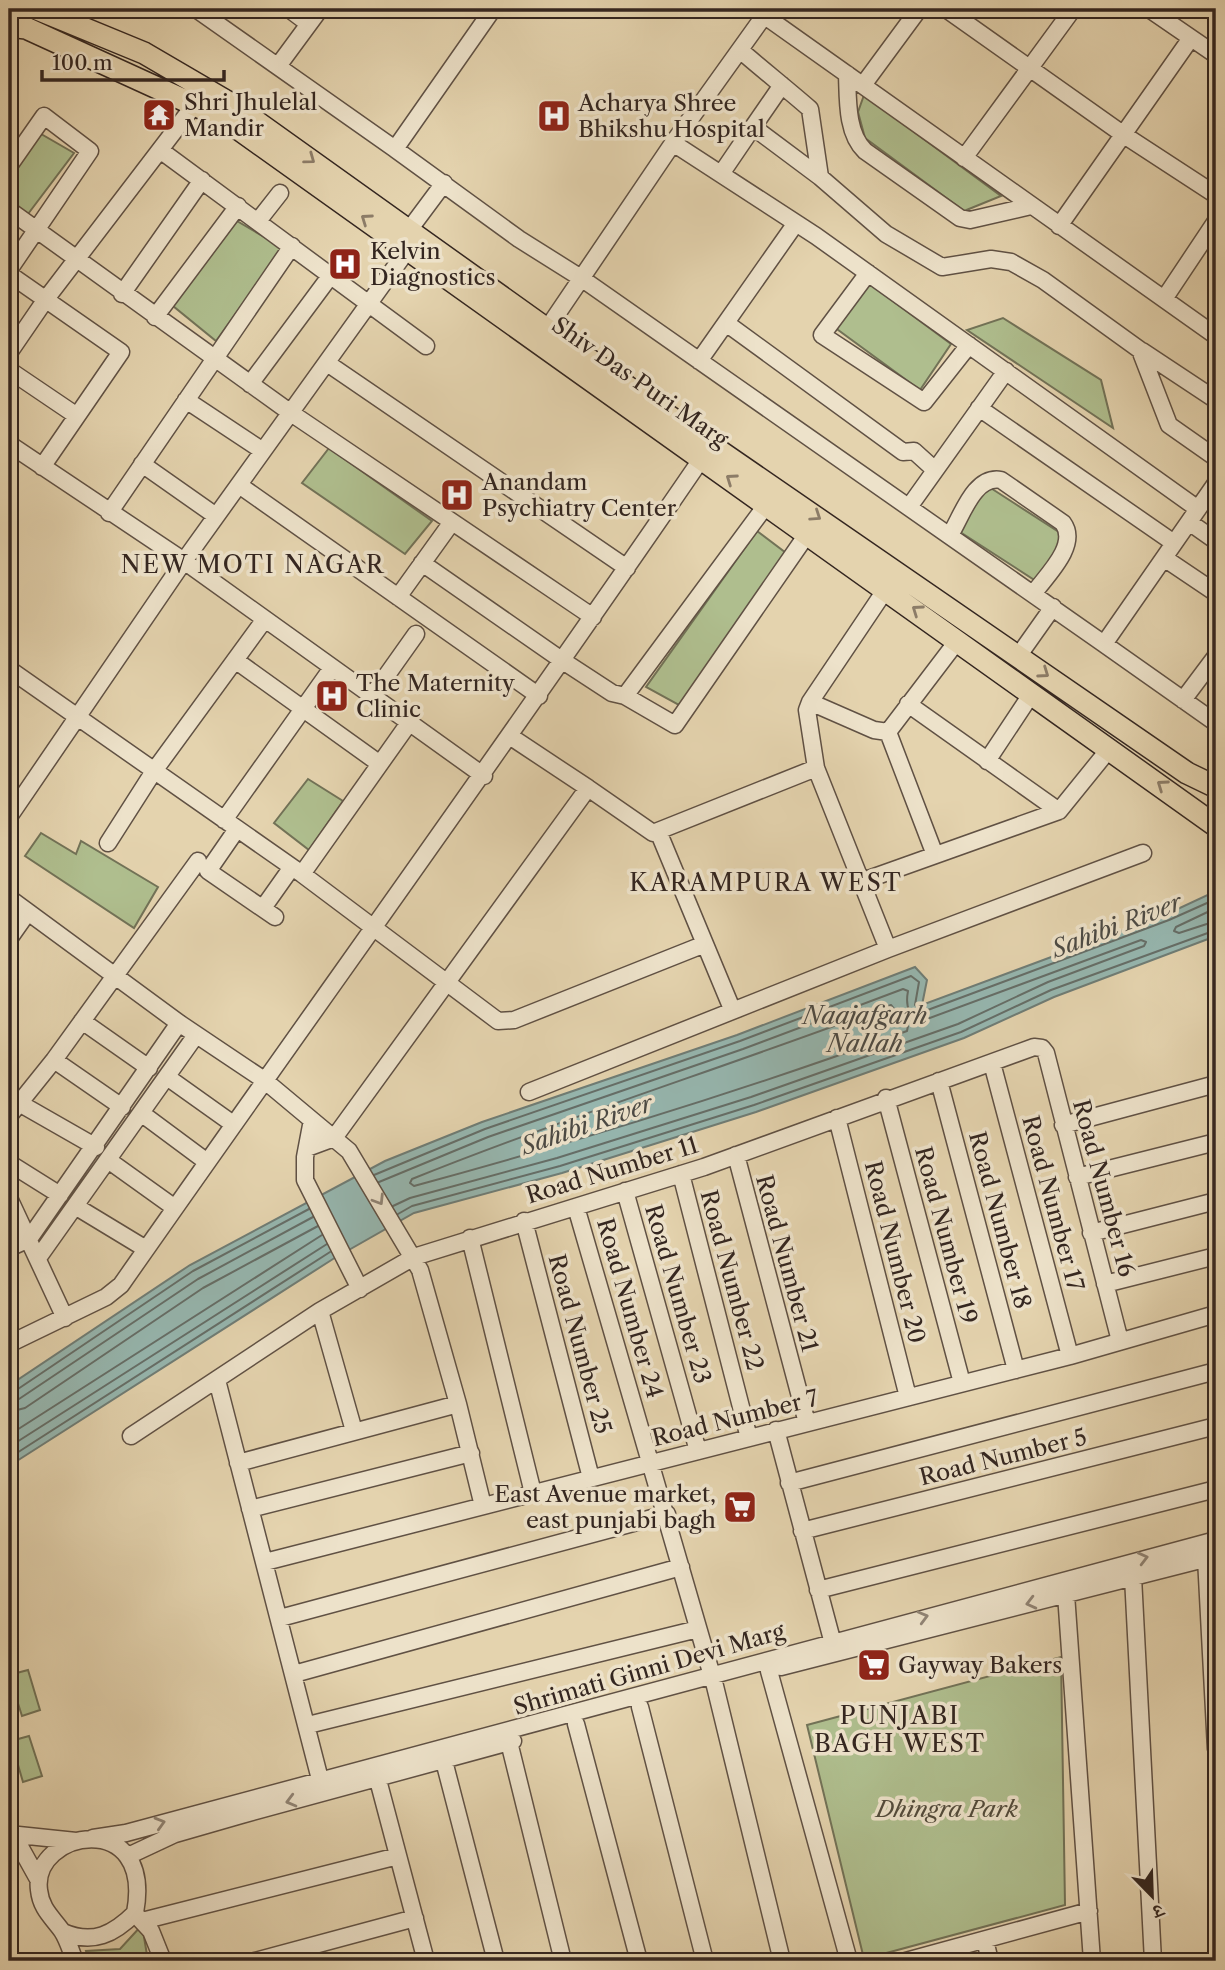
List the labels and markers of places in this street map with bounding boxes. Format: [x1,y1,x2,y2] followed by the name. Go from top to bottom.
[184,88,318,142] place label: Shri Jhulelal Mandir
[577,89,765,143] place label: Acharya Shree Bhikshu Hospital
[140,96,178,134] temple icon: Shri Jhulelal Mandir
[535,97,573,135] hospital icon: Acharya Shree Bhikshu Hospital
[370,237,496,291] place label: Kelvin Diagnostics
[326,245,364,283] hospital icon: Kelvin Diagnostics
[481,468,677,522] place label: Anandam Psychiatry Center
[438,476,476,514] hospital icon: Anandam Psychiatry Center
[356,669,515,723] place label: The Maternity Clinic
[313,677,351,715] hospital icon: The Maternity Clinic
[494,1480,716,1534] place label: East Avenue market, east punjabi bagh
[721,1488,759,1526] supermarket icon: East Avenue market, east punjabi bagh
[855,1646,893,1684] supermarket icon: Gayway Bakers
[898,1651,1062,1679] place label: Gayway Bakers

